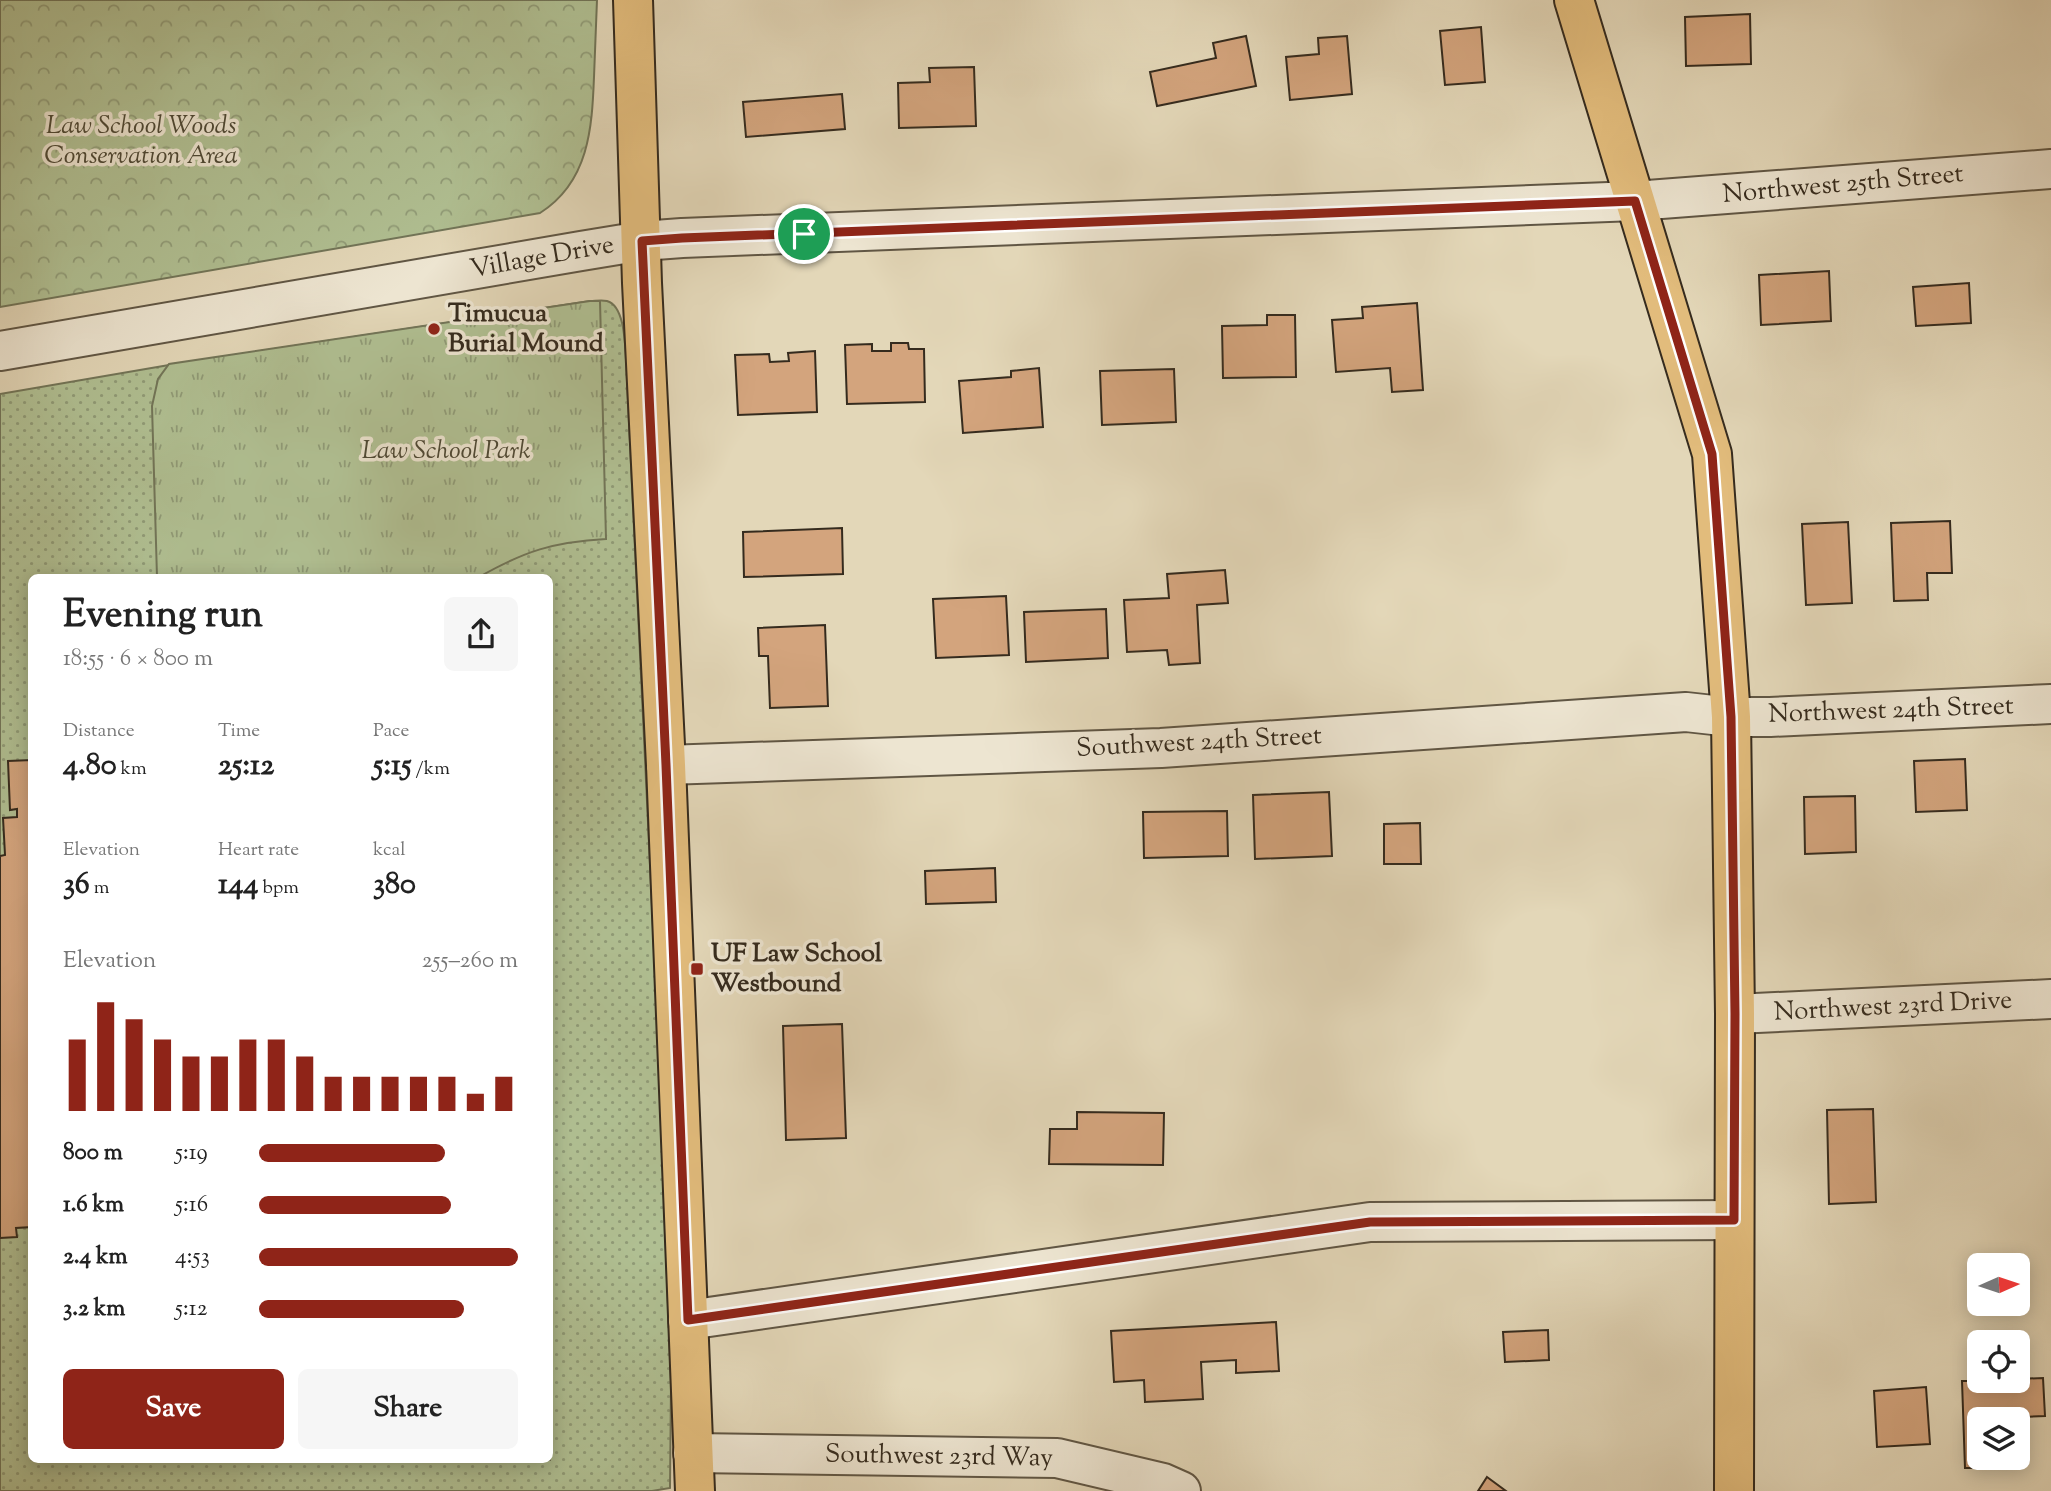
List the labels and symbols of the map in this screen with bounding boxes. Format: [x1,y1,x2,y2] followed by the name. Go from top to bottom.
[44,108,238,175] park label: Law School Woods Conservation Area
[1721,156,1965,214] street label: Northwest 25th Street
[774,204,834,264] pin
[467,227,617,289] street label: Village Drive
[448,296,604,363] place label: Timucua Burial Mound
[426,321,442,337] marker: Timucua Burial Mound
[362,433,531,470] park label: Law School Park
[1768,688,2014,734] street label: Northwest 24th Street
[1075,718,1323,768] street label: Southwest 24th Street
[711,936,883,1003] place label: UF Law School Westbound
[689,961,705,977] marker: UF Law School Westbound
[1773,982,2013,1032] street label: Northwest 23rd Drive
[1967,1253,2030,1316] north arrow
[824,1437,1054,1477] street label: Southwest 23rd Way

